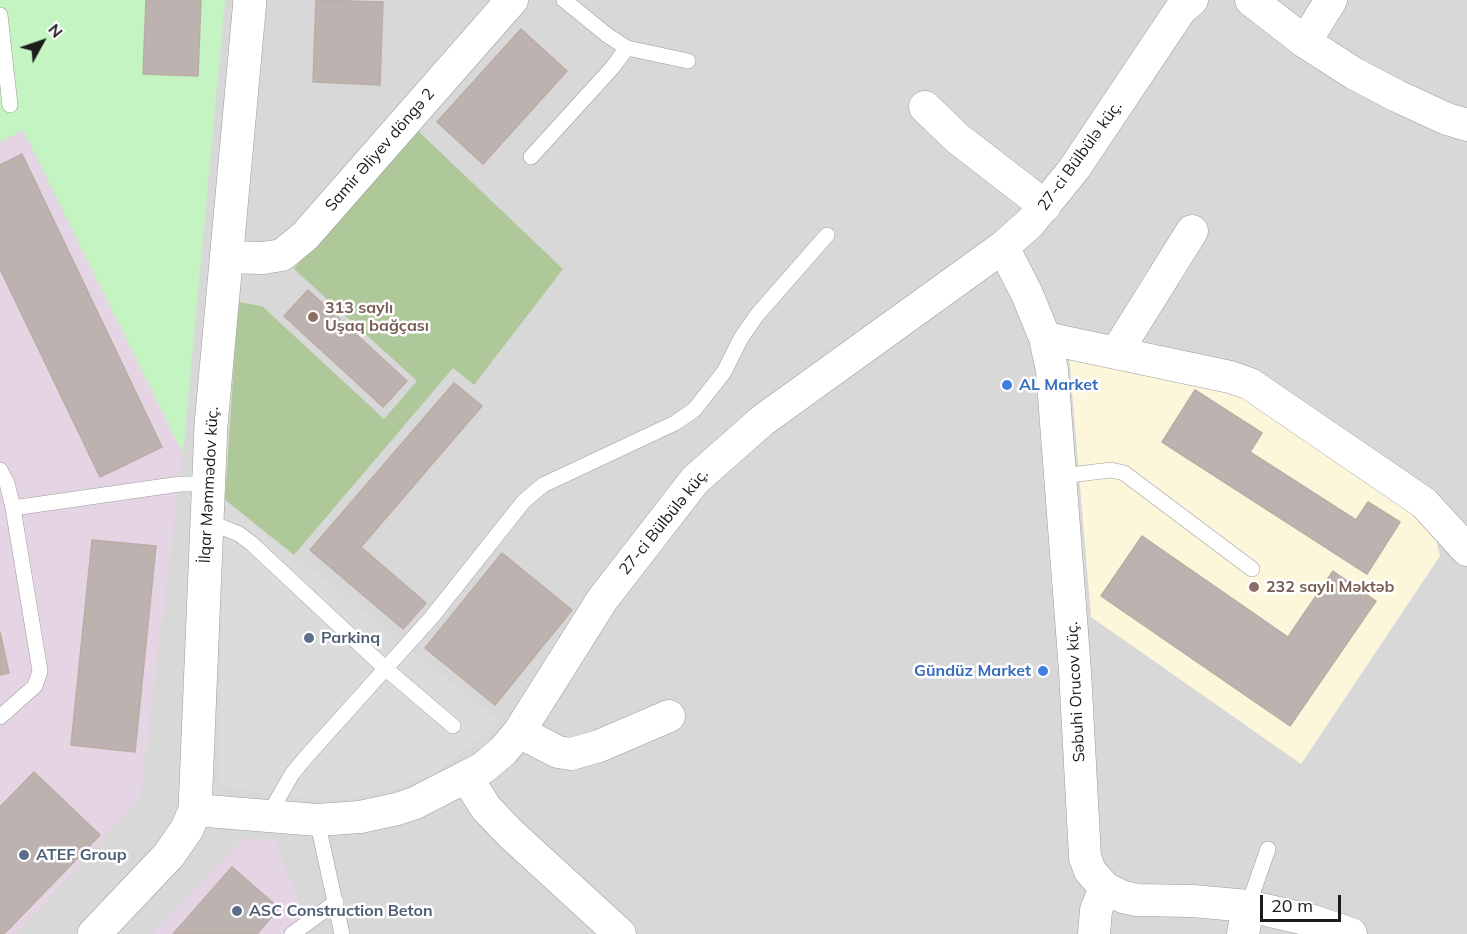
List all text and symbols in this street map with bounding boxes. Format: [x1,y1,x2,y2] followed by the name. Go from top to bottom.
[12,12,72,72] north arrow
[44,19,67,41] text: N
[321,84,439,216] street label: Samir Əliyev döngə 2
[1034,97,1126,215] street label: 27-ci Bülbülə küç.
[325,298,429,336] place label: 313 saylı Uşaq bağçası
[306,310,320,324] marker: 313 saylı Uşaq bağçası
[1019,375,1098,395] place label: AL Market
[1000,378,1014,392] marker: AL Market
[195,406,223,564] street label: İlqar Məmmədov küç.
[615,465,713,579] street label: 27-ci Bülbülə küç.
[1266,577,1394,597] place label: 232 saylı Məktəb
[1247,580,1261,594] marker: 232 saylı Məktəb
[1063,621,1089,763] street label: Səbuhi Orucov küç.
[321,628,380,648] place label: Parkinq
[302,631,316,645] marker: Parkinq
[914,661,1031,681] place label: Gündüz Market
[1036,664,1050,678] marker: Gündüz Market
[36,845,127,865] place label: ATEF Group
[17,848,31,862] marker: ATEF Group
[1263,883,1344,921] scale bar
[1271,894,1313,917] text: 20 m
[249,901,433,921] place label: ASC Construction Beton
[230,904,244,918] marker: ASC Construction Beton

